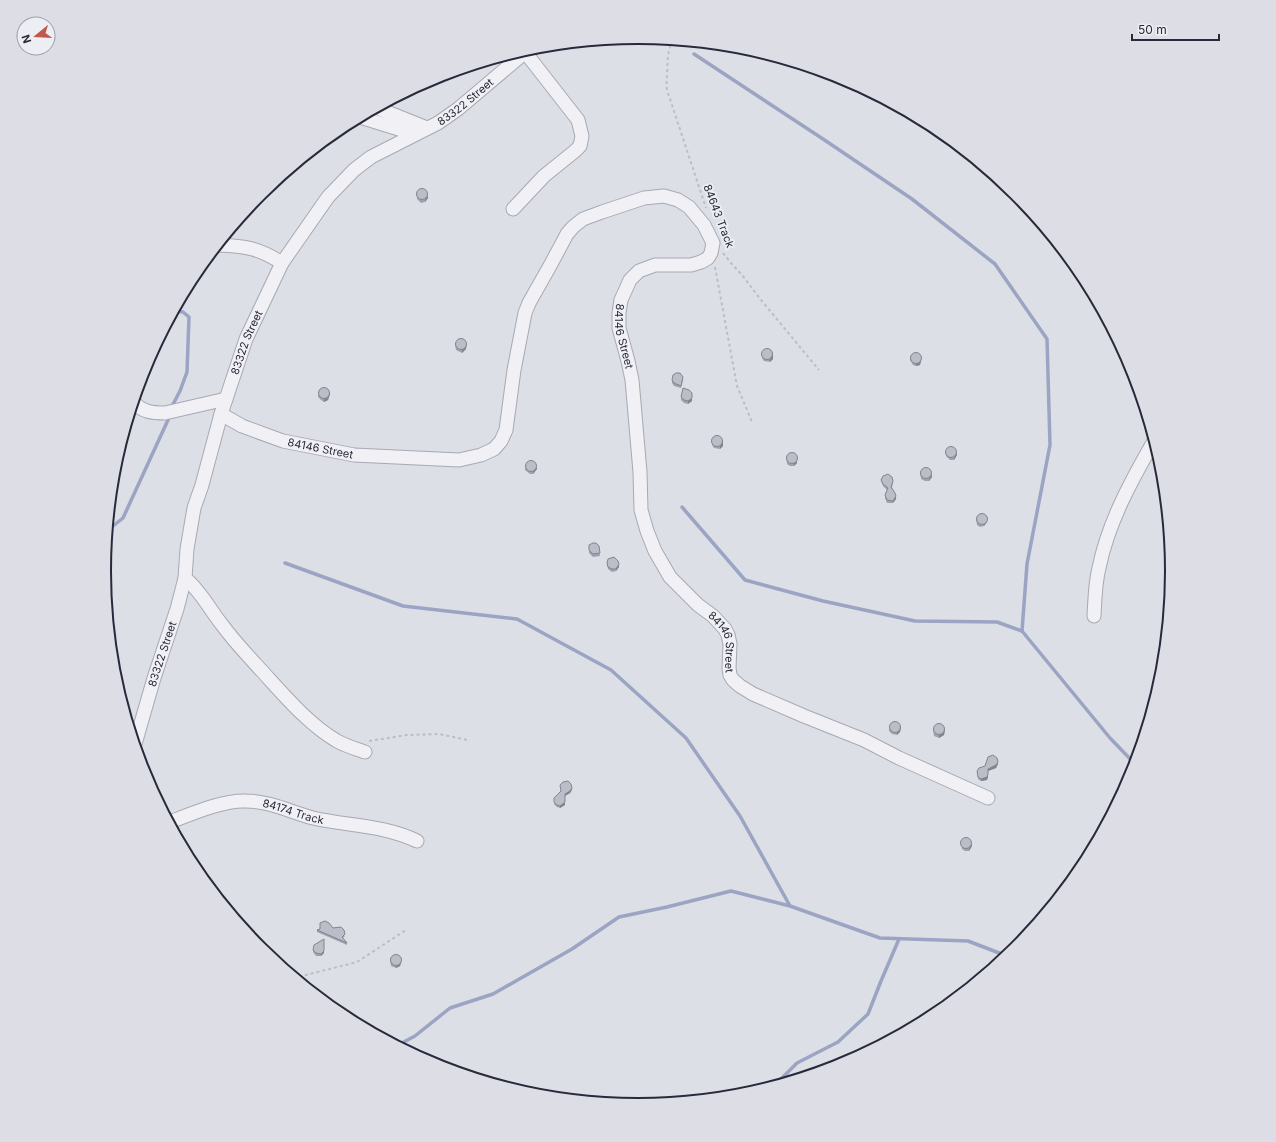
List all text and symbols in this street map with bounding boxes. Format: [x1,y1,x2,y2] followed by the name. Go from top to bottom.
[16,16,56,56] north arrow
[1132,16,1219,42] scale bar
[1138,22,1167,37] text: 50 m
[19,33,34,45] text: N
[434,75,496,128] street label: 83322 Street
[700,182,738,250] street label: 84643 Track
[612,303,637,370] street label: 84146 Street
[228,308,266,376] street label: 83322 Street
[287,435,355,462] street label: 84146 Street
[706,608,737,674] street label: 84146 Street
[145,619,180,688] street label: 83322 Street
[261,796,325,827] street label: 84174 Track

